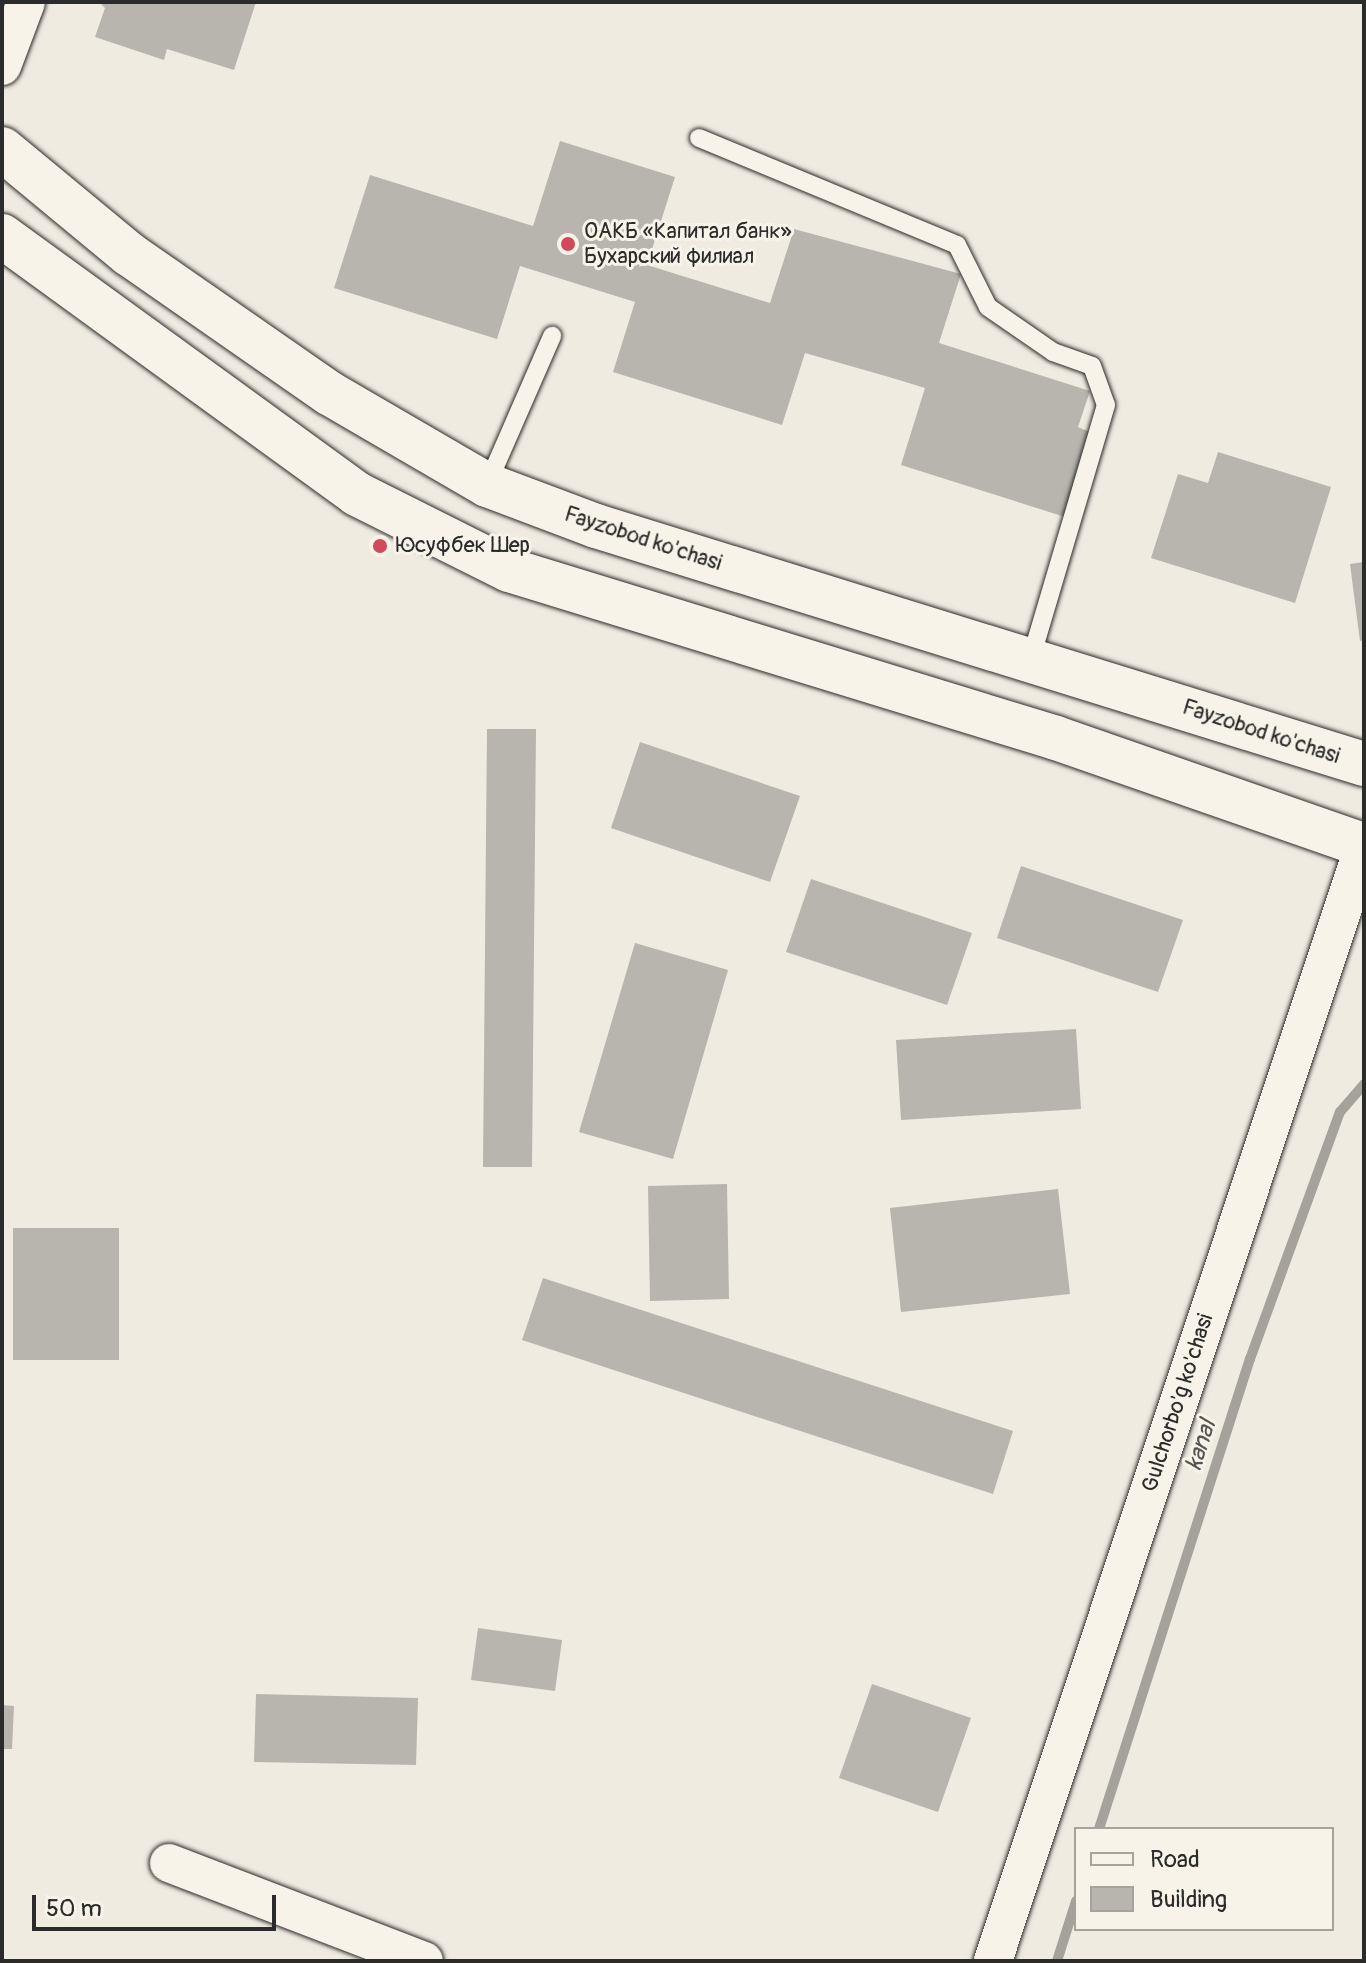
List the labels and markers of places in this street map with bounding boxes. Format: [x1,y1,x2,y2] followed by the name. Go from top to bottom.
[584,218,792,270] place label: ОАКБ «Капитал банк» Бухарский филиал
[559,235,577,253] marker: ОАКБ «Капитал банк» Бухарский филиал
[396,533,530,559] place label: Юсуфбек Шер
[371,537,389,555] marker: Юсуфбек Шер

